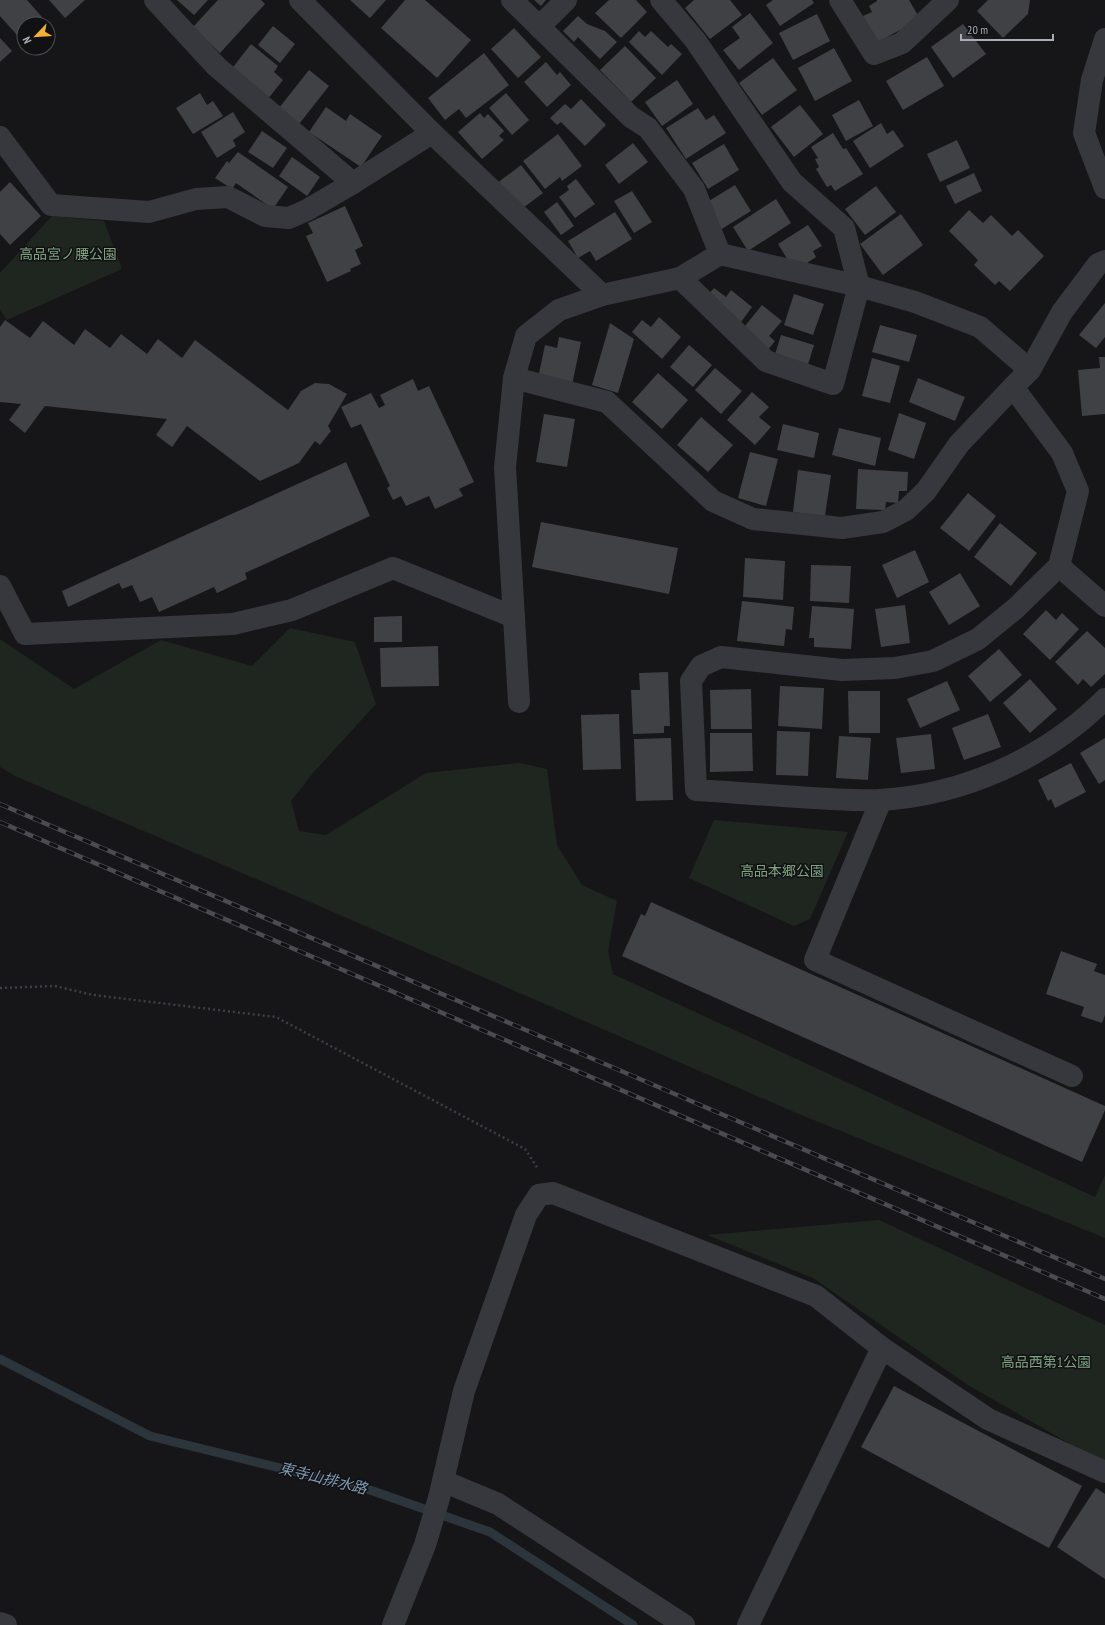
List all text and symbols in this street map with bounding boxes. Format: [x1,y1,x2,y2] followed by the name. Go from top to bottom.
[16,16,56,56] north arrow
[961,16,1053,42] scale bar
[967,22,988,37] text: 20 m
[19,35,35,46] text: N
[19,245,117,263] park label: 高品宮ノ腰公園
[740,862,824,880] park label: 高品本郷公園
[1001,1353,1091,1371] park label: 高品西第1公園
[277,1458,371,1499] water label: 東寺山排水路

